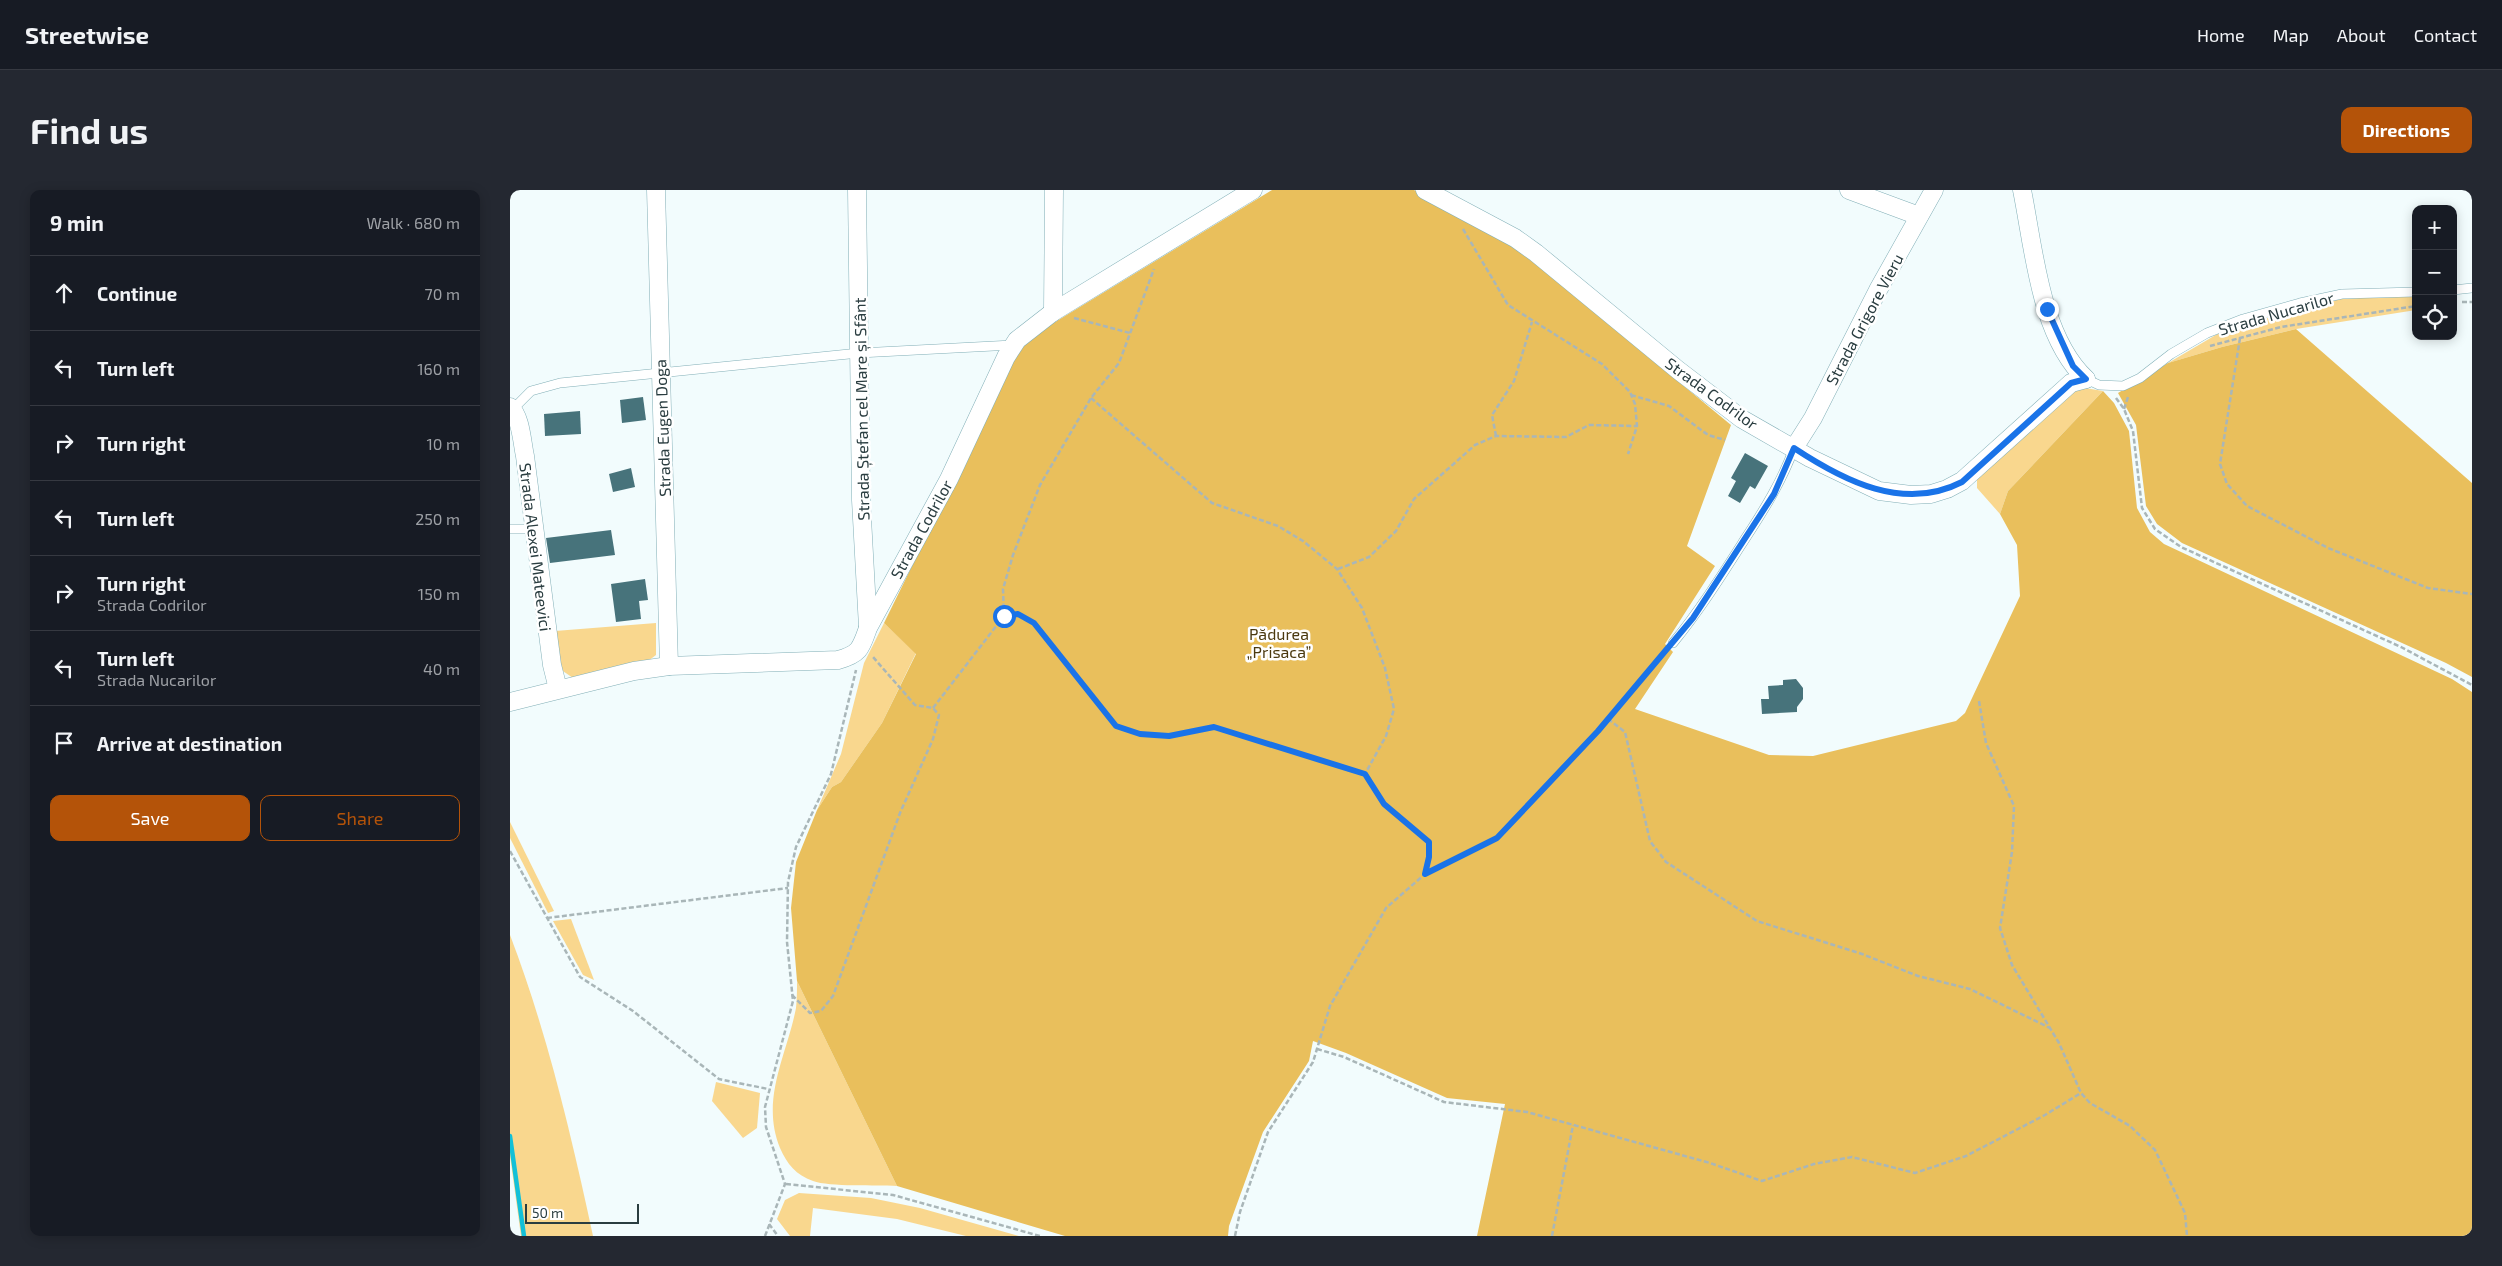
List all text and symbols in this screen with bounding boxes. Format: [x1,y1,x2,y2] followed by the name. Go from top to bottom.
[25,20,149,49] text: Streetwise
[2197,24,2245,46] text: Home
[2273,24,2309,46] text: Map
[2337,24,2386,46] text: About
[2414,24,2477,46] text: Contact
[2341,107,2472,153] button: Directions
[30,109,148,151] text: Find us
[2412,205,2457,340] map controls
[2412,205,2457,250] button: +
[50,210,104,235] text: 9 min
[366,213,460,232] text: Walk · 680 m
[1821,250,1907,388] street label: Strada Grigore Vieru
[2412,250,2457,295] button: −
[50,279,78,307] icon: ahead
[97,282,177,305] text: Continue
[425,284,460,303] text: 70 m
[2216,287,2337,339] street label: Strada Nucarilor
[2412,295,2457,340] button: locate
[850,297,874,521] street label: Strada Ștefan cel Mare și Sfânt
[2036,298,2059,321] route end
[1662,353,1762,433] street label: Strada Codrilor
[50,354,78,382] icon: left
[97,357,174,380] text: Turn left
[417,359,460,378] text: 160 m
[650,359,674,497] street label: Strada Eugen Doga
[50,429,78,457] icon: right
[97,432,185,455] text: Turn right
[426,434,460,453] text: 10 m
[516,462,556,632] street label: Strada Alexei Mateevici
[886,476,956,582] street label: Strada Codrilor
[50,504,78,532] icon: left
[97,507,174,530] text: Turn left
[415,509,460,528] text: 250 m
[97,572,185,595] text: Turn right
[50,579,78,607] icon: right
[418,584,460,603] text: 150 m
[97,595,207,614] text: Strada Codrilor
[993,605,1016,628] route start
[1246,624,1312,661] park label: Pădurea „Prisaca”
[97,647,174,670] text: Turn left
[50,654,78,682] icon: left
[423,659,460,678] text: 40 m
[97,670,216,689] text: Strada Nucarilor
[50,729,78,757] icon: arrive
[97,732,282,755] text: Arrive at destination
[50,795,250,841] button: Save
[260,795,460,841] button: Share
[525,1201,639,1224] scale bar
[532,1204,563,1221] text: 50 m

